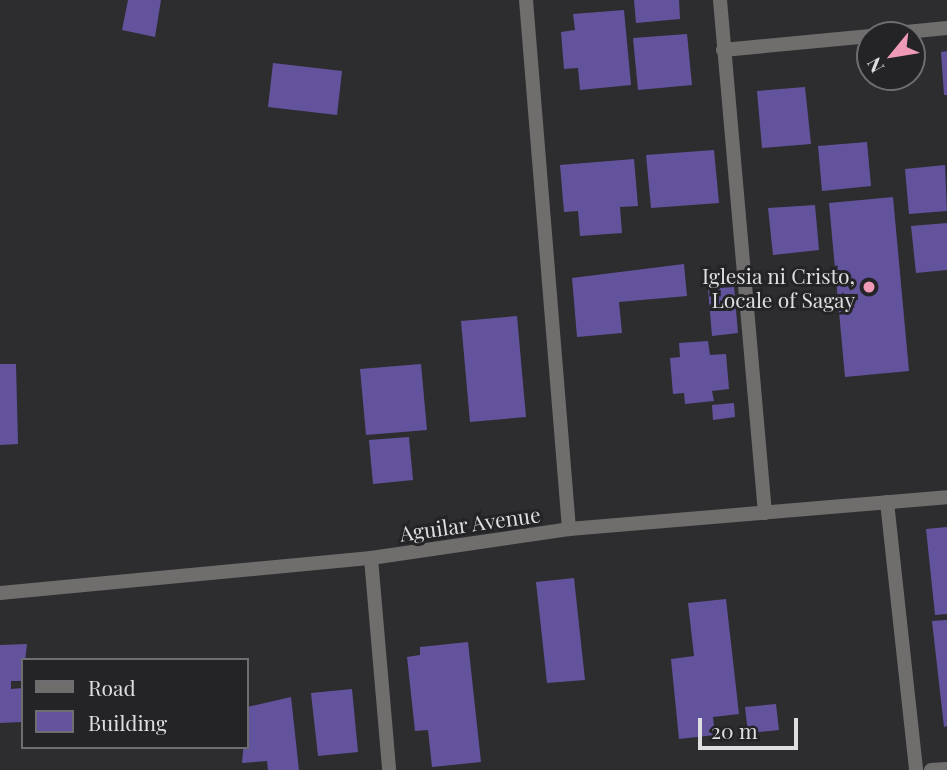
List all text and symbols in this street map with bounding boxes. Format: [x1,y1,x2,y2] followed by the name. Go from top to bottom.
[856,21,926,91] north arrow
[860,53,889,78] text: N
[702,262,855,312] place label: Iglesia ni Cristo, Locale of Sagay
[861,279,877,295] marker: Iglesia ni Cristo, Locale of Sagay
[397,501,543,545] street label: Aguilar Avenue
[21,658,248,749] legend
[88,673,136,701] text: Road
[702,704,802,748] scale bar
[88,708,167,736] text: Building
[711,716,758,744] text: 20 m

